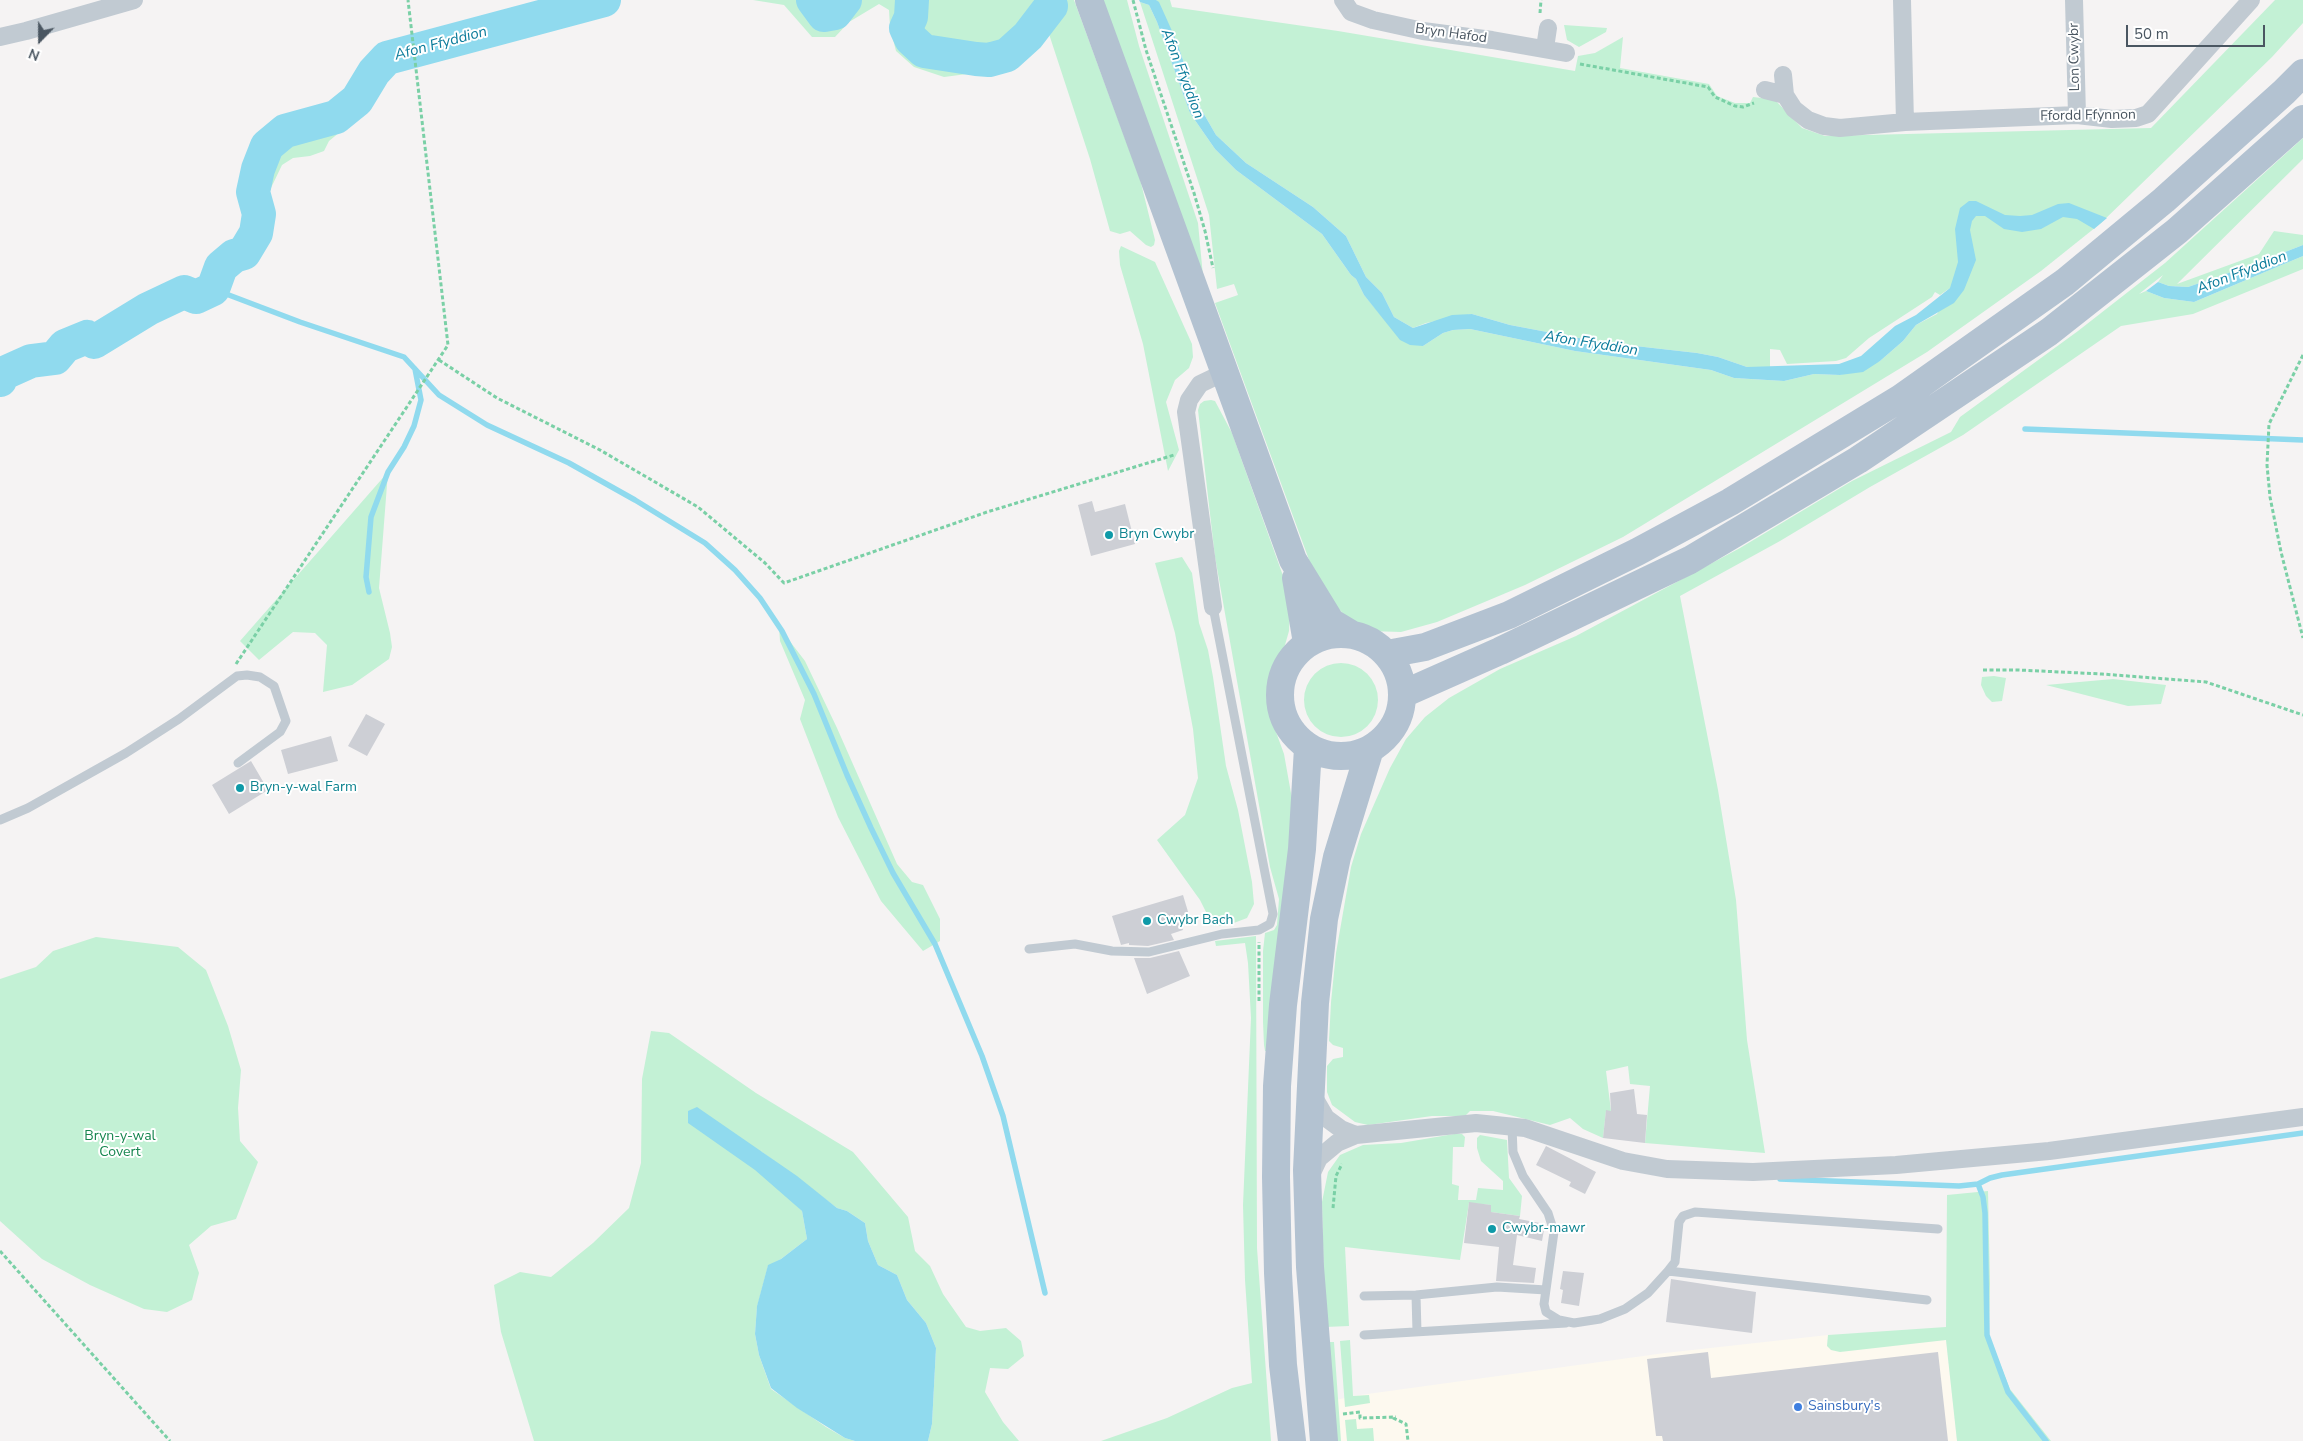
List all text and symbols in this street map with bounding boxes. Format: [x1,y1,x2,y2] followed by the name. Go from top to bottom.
[15,15,65,65] north arrow
[2128,15,2267,47] scale bar
[1414,21,1488,47] street label: Bryn Hafod
[393,23,489,65] water label: Afon Ffyddion
[2066,23,2084,91] street label: Lon Cwybr
[2134,24,2169,44] text: 50 m
[1157,26,1207,122] water label: Afon Ffyddion
[26,44,43,65] text: N
[2040,107,2136,125] street label: Ffordd Ffynnon
[2194,248,2290,298] water label: Afon Ffyddion
[1543,328,1639,360] water label: Afon Ffyddion
[1119,527,1194,543] place label: Bryn Cwybr
[1103,529,1115,541] marker: Bryn Cwybr
[250,780,357,796] place label: Bryn-y-wal Farm
[234,782,246,794] marker: Bryn-y-wal Farm
[1157,913,1233,929] place label: Cwybr Bach
[1141,915,1153,927] marker: Cwybr Bach
[84,1129,156,1162] park label: Bryn-y-wal Covert
[1502,1221,1585,1237] place label: Cwybr-mawr
[1486,1223,1498,1235] marker: Cwybr-mawr
[1808,1399,1880,1415] place label: Sainsbury's
[1792,1401,1804,1413] marker: Sainsbury's

